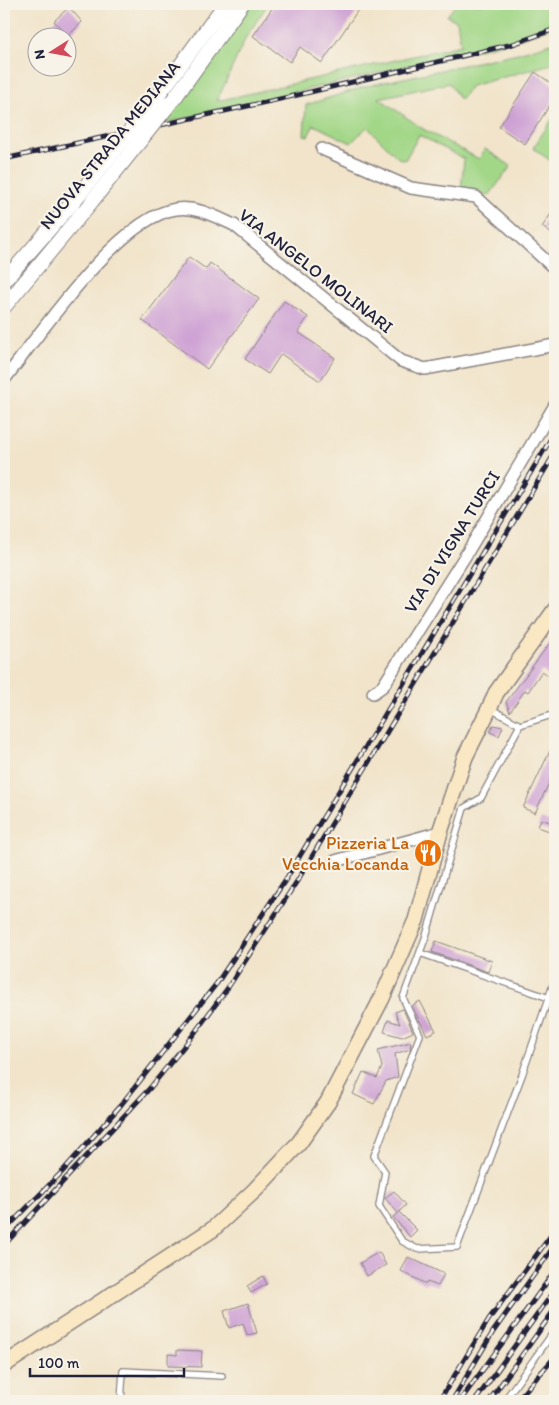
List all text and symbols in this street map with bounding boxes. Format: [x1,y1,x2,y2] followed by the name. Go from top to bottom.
[28,28,78,78] north arrow
[30,48,49,61] text: N
[35,56,185,234] street label: NUOVA STRADA MEDIANA
[234,204,398,338] street label: VIA ANGELO MOLINARI
[399,467,505,617] street label: VIA DI VIGNA TURCI
[282,832,410,875] place label: Pizzeria La Vecchia Locanda
[413,838,443,868] restaurant icon: Pizzeria La Vecchia Locanda
[30,1345,184,1377] scale bar
[38,1354,80,1372] text: 100 m

